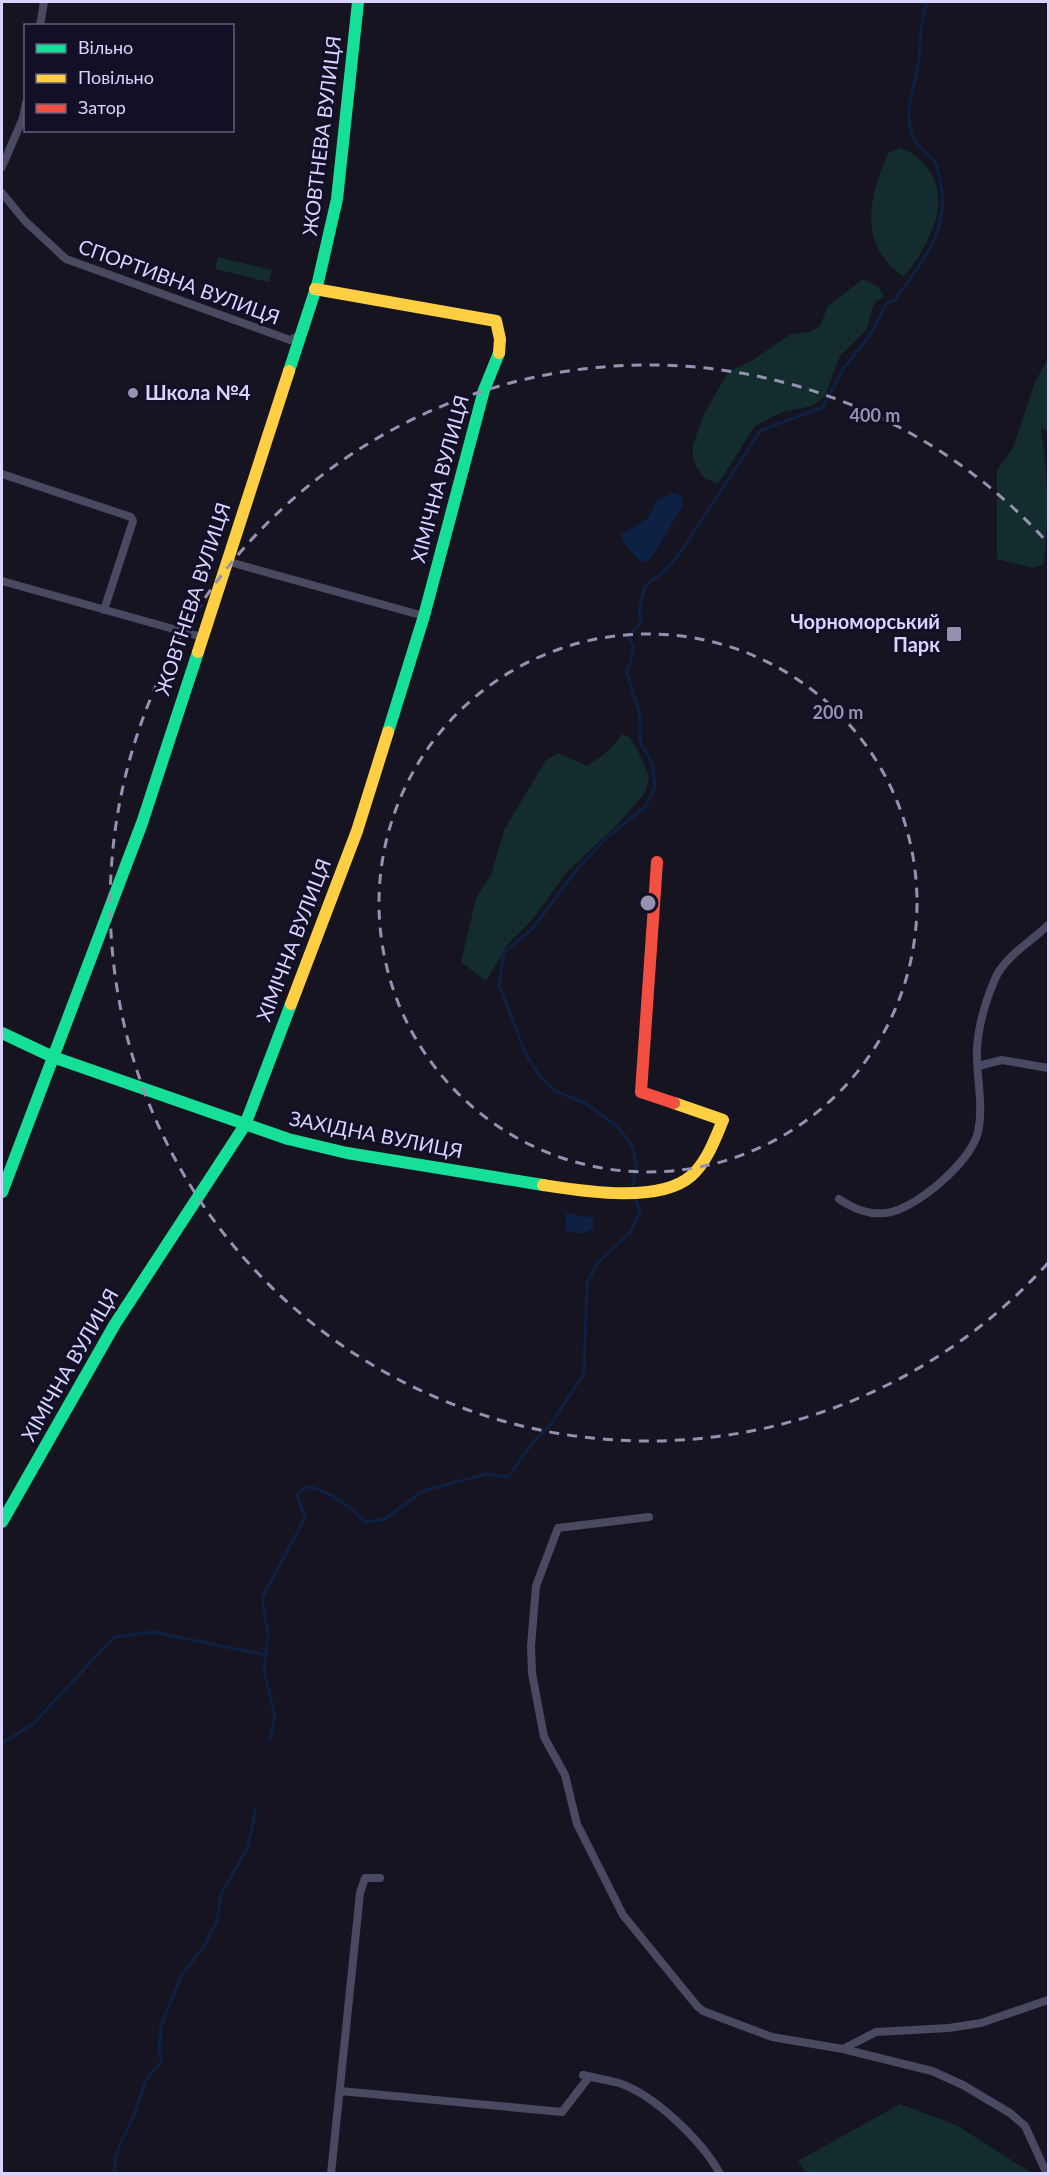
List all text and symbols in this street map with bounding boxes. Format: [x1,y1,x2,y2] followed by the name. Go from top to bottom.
[24,24,234,132] legend
[297,34,345,237] street label: ЖОВТНЕВА ВУЛИЦЯ
[78,36,133,58] text: Вільно
[78,66,154,88] text: Повільно
[78,96,126,118] text: Затор
[75,233,283,329] street label: СПОРТИВНА ВУЛИЦЯ
[145,380,251,404] place label: Школа №4
[126,386,140,400] marker: Школа №4
[405,392,473,565] street label: ХІМІЧНА ВУЛИЦЯ
[850,404,900,426] text: 400 m
[150,499,235,698] street label: ЖОВТНЕВА ВУЛИЦЯ
[790,609,940,656] place label: Чорноморський Парк
[945,625,963,643] marker: Чорноморський Парк
[813,701,863,723] text: 200 m
[251,855,335,1024] street label: ХІМІЧНА ВУЛИЦЯ
[638,893,658,913] centre of rings
[288,1105,465,1163] street label: ЗАХІДНА ВУЛИЦЯ
[16,1284,123,1445] street label: ХІМІЧНА ВУЛИЦЯ

